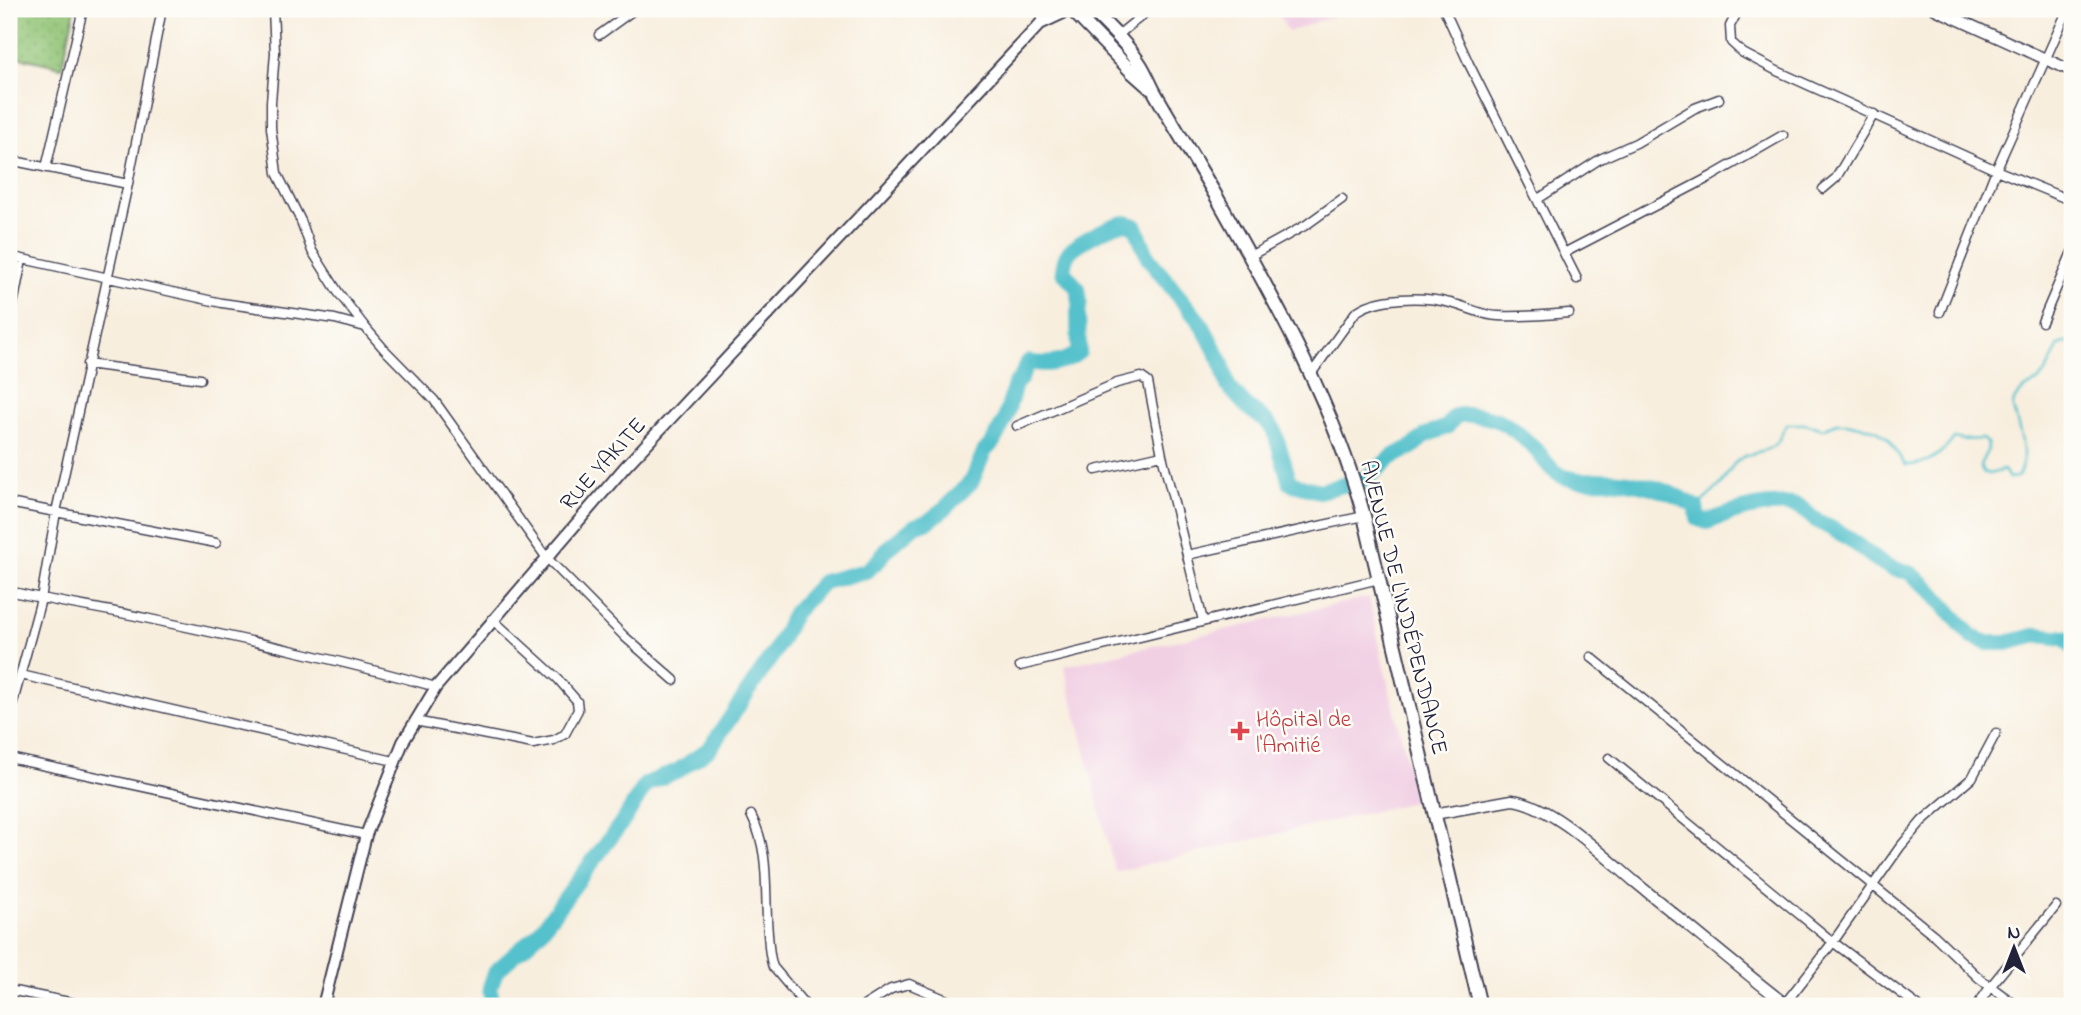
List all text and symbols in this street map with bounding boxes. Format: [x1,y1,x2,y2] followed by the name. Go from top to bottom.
[553,411,655,519] street label: RUE YAKITE
[1350,457,1455,758] street label: AVENUE DE L'INDÉPENDANCE
[1256,704,1352,763] place label: Hôpital de l'Amitié
[1230,721,1250,741] marker: Hôpital de l'Amitié
[1980,914,2050,984] north arrow
[2008,920,2021,947] text: N

